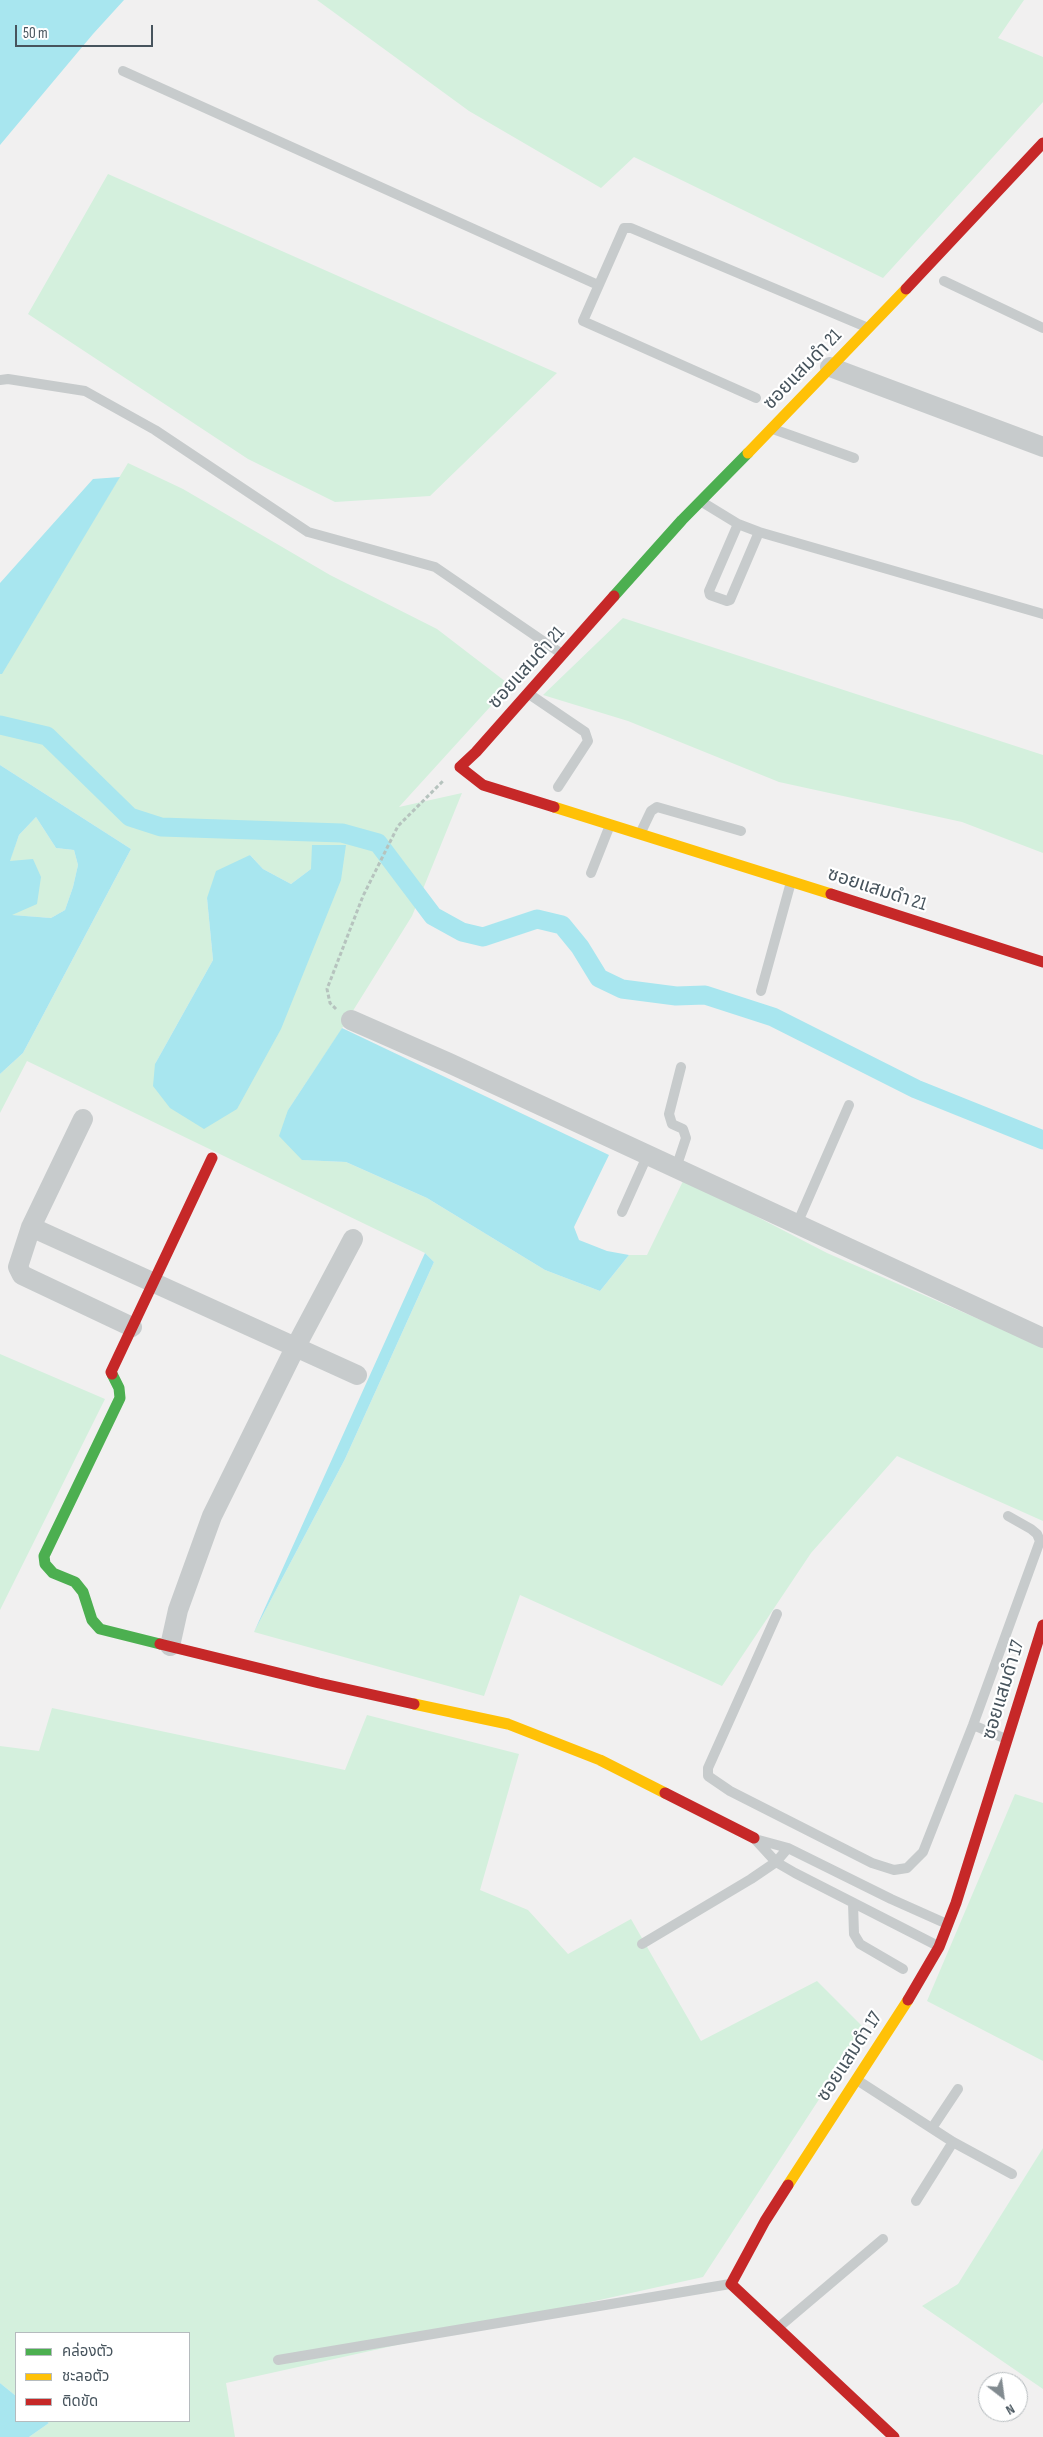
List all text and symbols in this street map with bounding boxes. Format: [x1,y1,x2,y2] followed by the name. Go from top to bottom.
[18,15,155,47] scale bar
[23,24,48,43] text: 50 m
[759,325,847,415] street label: ซอยแสมดำ 21
[484,622,570,714] street label: ซอยแสมดำ 21
[825,863,929,917] street label: ซอยแสมดำ 21
[978,1638,1030,1742] street label: ซอยแสมดำ 17
[813,2008,887,2106] street label: ซอยแสมดำ 17
[15,2332,190,2422] legend
[62,2342,113,2361] text: คล่องตัว
[62,2367,109,2386] text: ชะลอตัว
[978,2372,1028,2422] north arrow
[62,2392,98,2411] text: ติดขัด
[1003,2400,1018,2419] text: N

